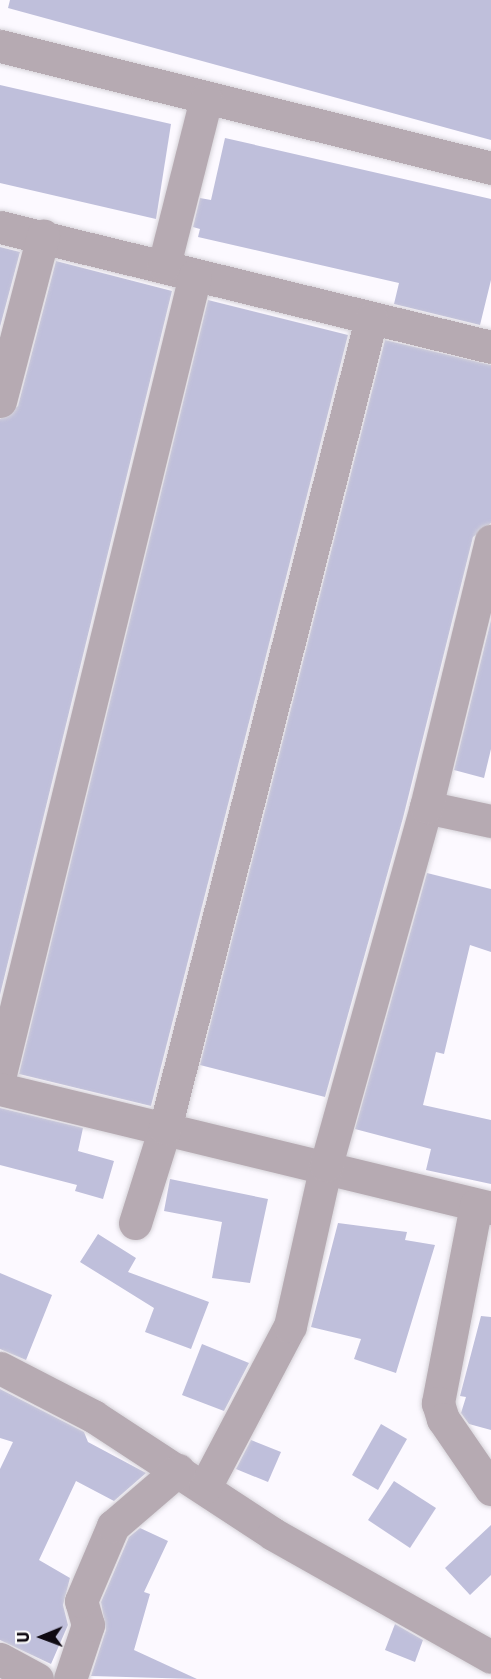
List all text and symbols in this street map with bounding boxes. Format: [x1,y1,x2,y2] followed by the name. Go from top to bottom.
[12,1607,72,1667] north arrow
[12,1632,35,1643] text: U

